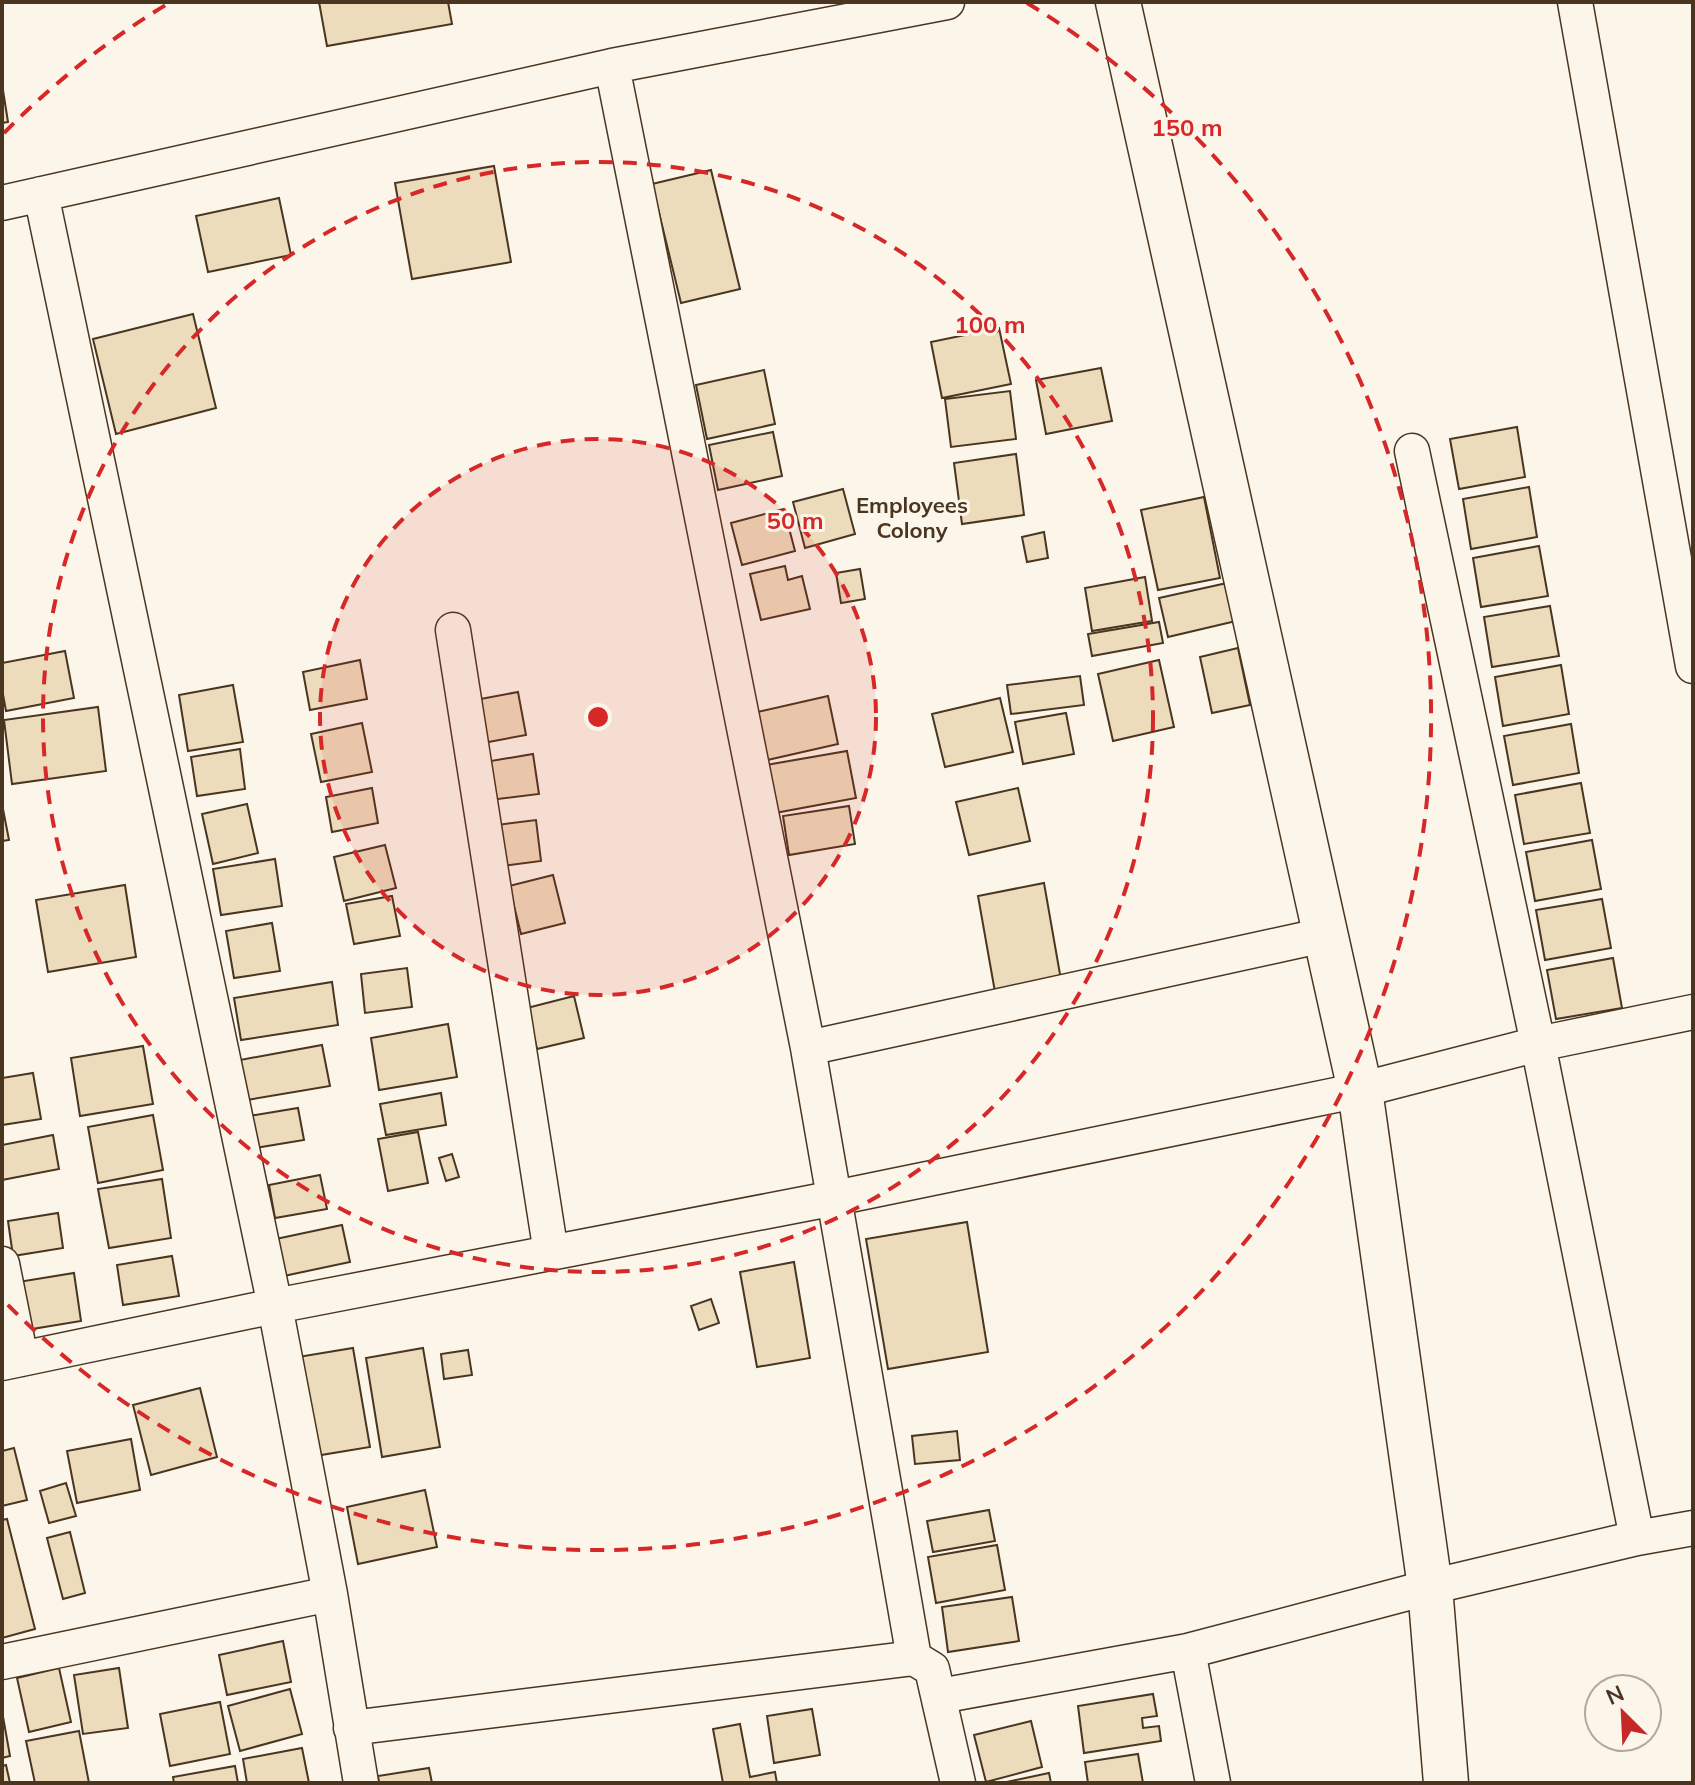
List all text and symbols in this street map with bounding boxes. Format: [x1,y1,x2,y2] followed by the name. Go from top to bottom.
[1151,112,1223,142] text: 150 m
[954,309,1026,339] text: 100 m
[856,491,968,544] district label: Employees Colony
[767,505,823,535] text: 50 m
[584,703,612,731] centre of rings
[1583,1673,1663,1753] north arrow
[1602,1679,1628,1711] text: N

